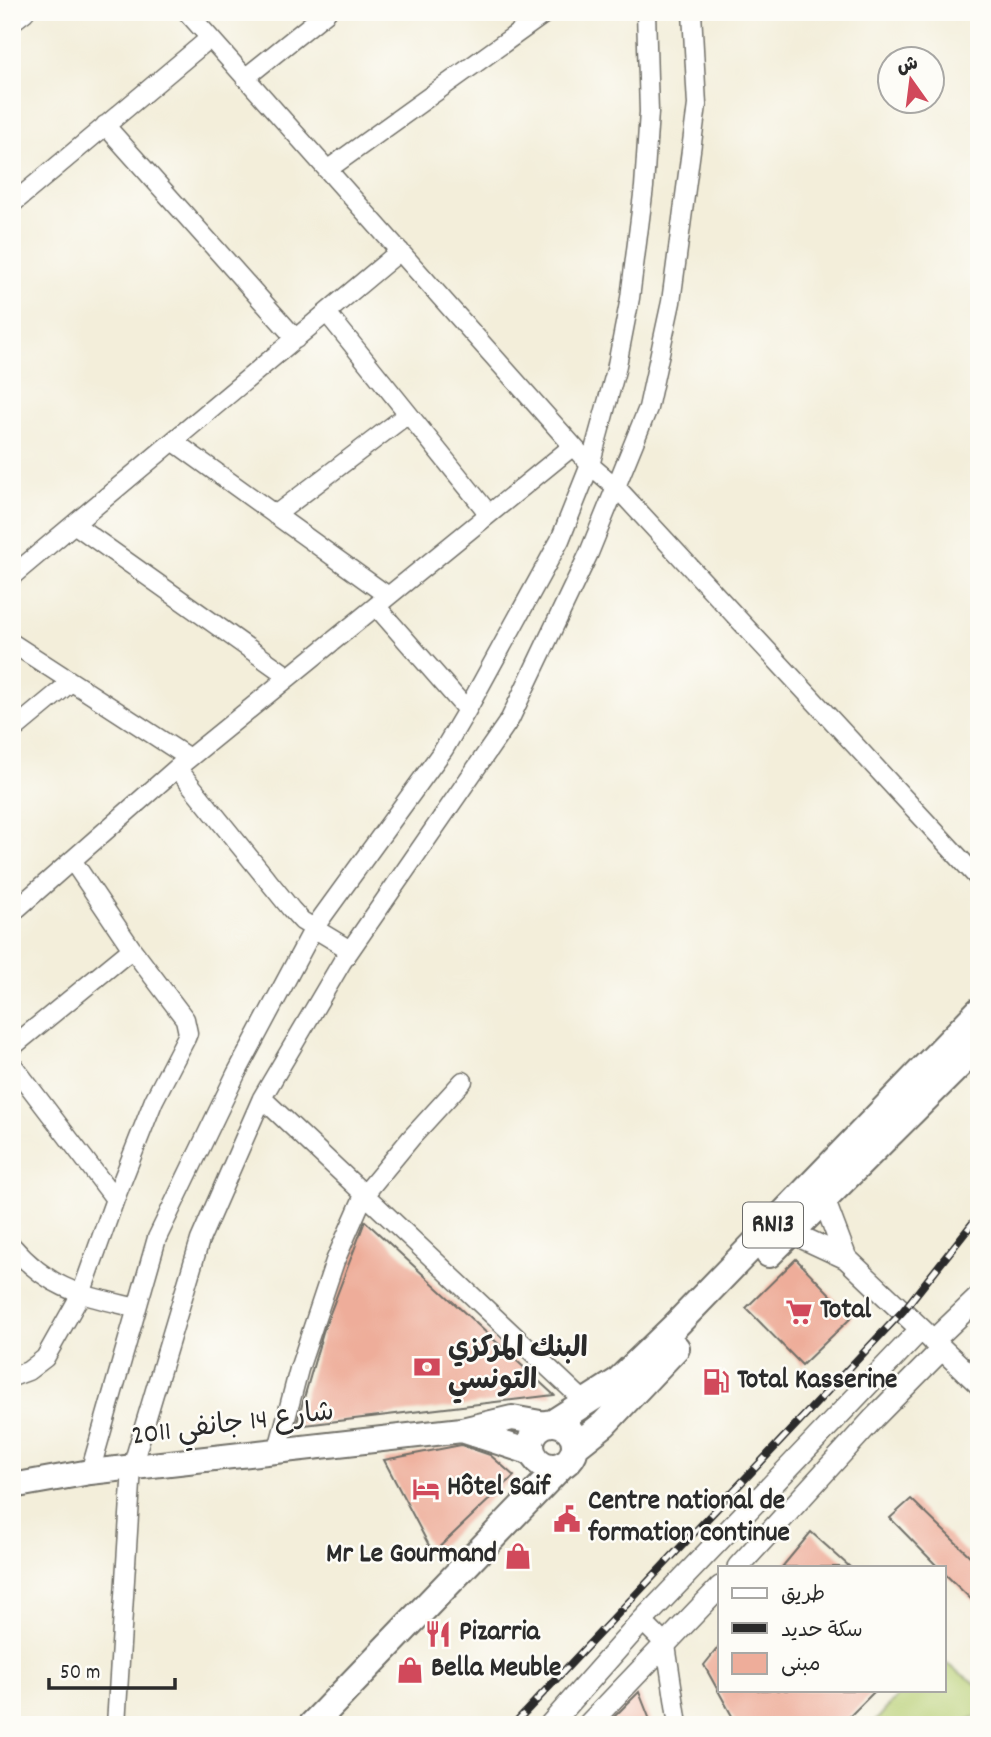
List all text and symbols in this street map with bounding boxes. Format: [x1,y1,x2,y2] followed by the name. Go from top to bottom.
[876,46,946,116] north arrow
[894,51,921,83] text: ش
[743,1202,803,1248] road number: RN13
[820,1292,872,1332] place label: Total
[784,1297,814,1327] supermarket icon: Total
[448,1331,588,1404] place label: البنك المركزي التونسي
[412,1352,442,1382] bank icon: البنك المركزي التونسي
[737,1362,897,1402] place label: Total Kasserine
[701,1367,731,1397] fuel station icon: Total Kasserine
[129,1394,337,1458] street label: شارع 14 جانفي 2011
[447,1469,551,1509] place label: Hôtel Saif
[411,1474,441,1504] hotel icon: Hôtel Saif
[587,1483,790,1555] place label: Centre national de formation continue
[552,1504,582,1534] public building icon: Centre national de formation continue
[326,1536,497,1576] place label: Mr Le Gourmand
[503,1541,533,1571] shop icon: Mr Le Gourmand
[718,1566,946,1692] legend
[781,1581,825,1611] text: طريق
[459,1614,541,1654] place label: Pizarria
[781,1617,863,1647] text: سكة حديد
[423,1619,453,1649] restaurant icon: Pizarria
[49,1646,175,1690] scale bar
[431,1650,561,1690] place label: Bella Meuble
[781,1651,820,1681] text: مبنى
[395,1655,425,1685] shop icon: Bella Meuble
[60,1659,100,1689] text: 50 m

